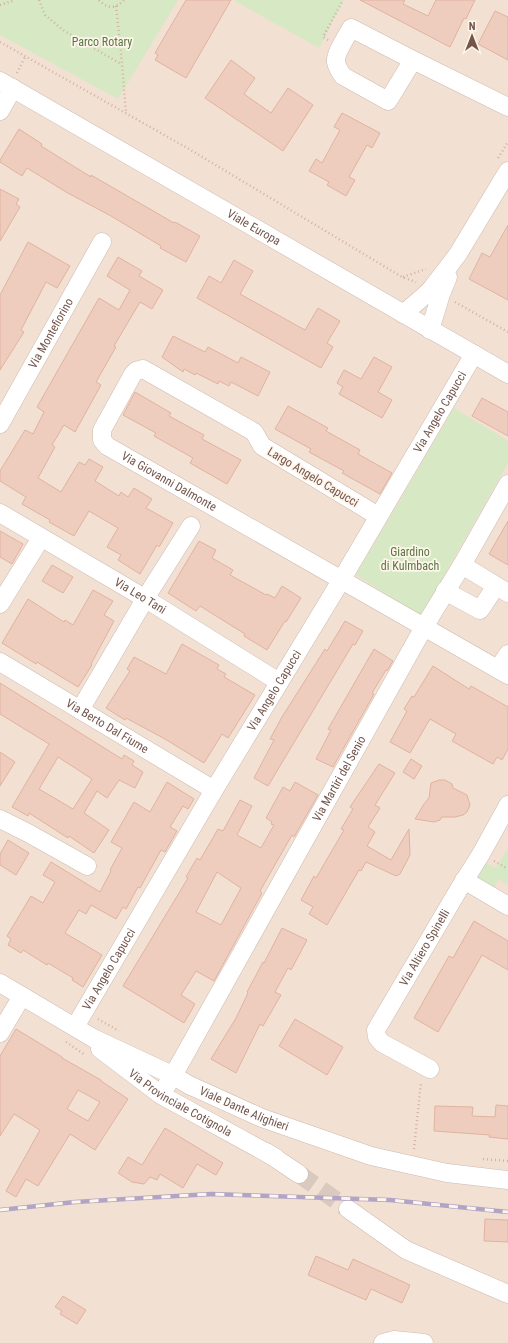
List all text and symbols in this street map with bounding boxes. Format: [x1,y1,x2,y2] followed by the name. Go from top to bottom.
[452,16,492,56] north arrow
[469,20,476,33] text: N
[72,35,132,49] park label: Parco Rotary
[225,207,283,248] street label: Viale Europa
[26,296,76,371] street label: Via Montefiorino
[411,369,469,455] street label: Via Angelo Capucci
[265,444,361,510] street label: Largo Angelo Capucci
[119,449,219,514] street label: Via Giovanni Dalmonte
[381,545,439,573] park label: Giardino di Kulmbach
[112,575,169,617] street label: Via Leo Tani
[244,648,304,734] street label: Via Angelo Capucci
[64,696,151,756] street label: Via Berto Dal Fiume
[310,733,369,824] street label: Via Martiri del Senio
[396,907,452,989] street label: Via Altiero Spinelli
[80,926,138,1012] street label: Via Angelo Capucci
[126,1066,235,1140] street label: Via Provinciale Cotignola
[197,1084,291,1134] street label: Viale Dante Alighieri

